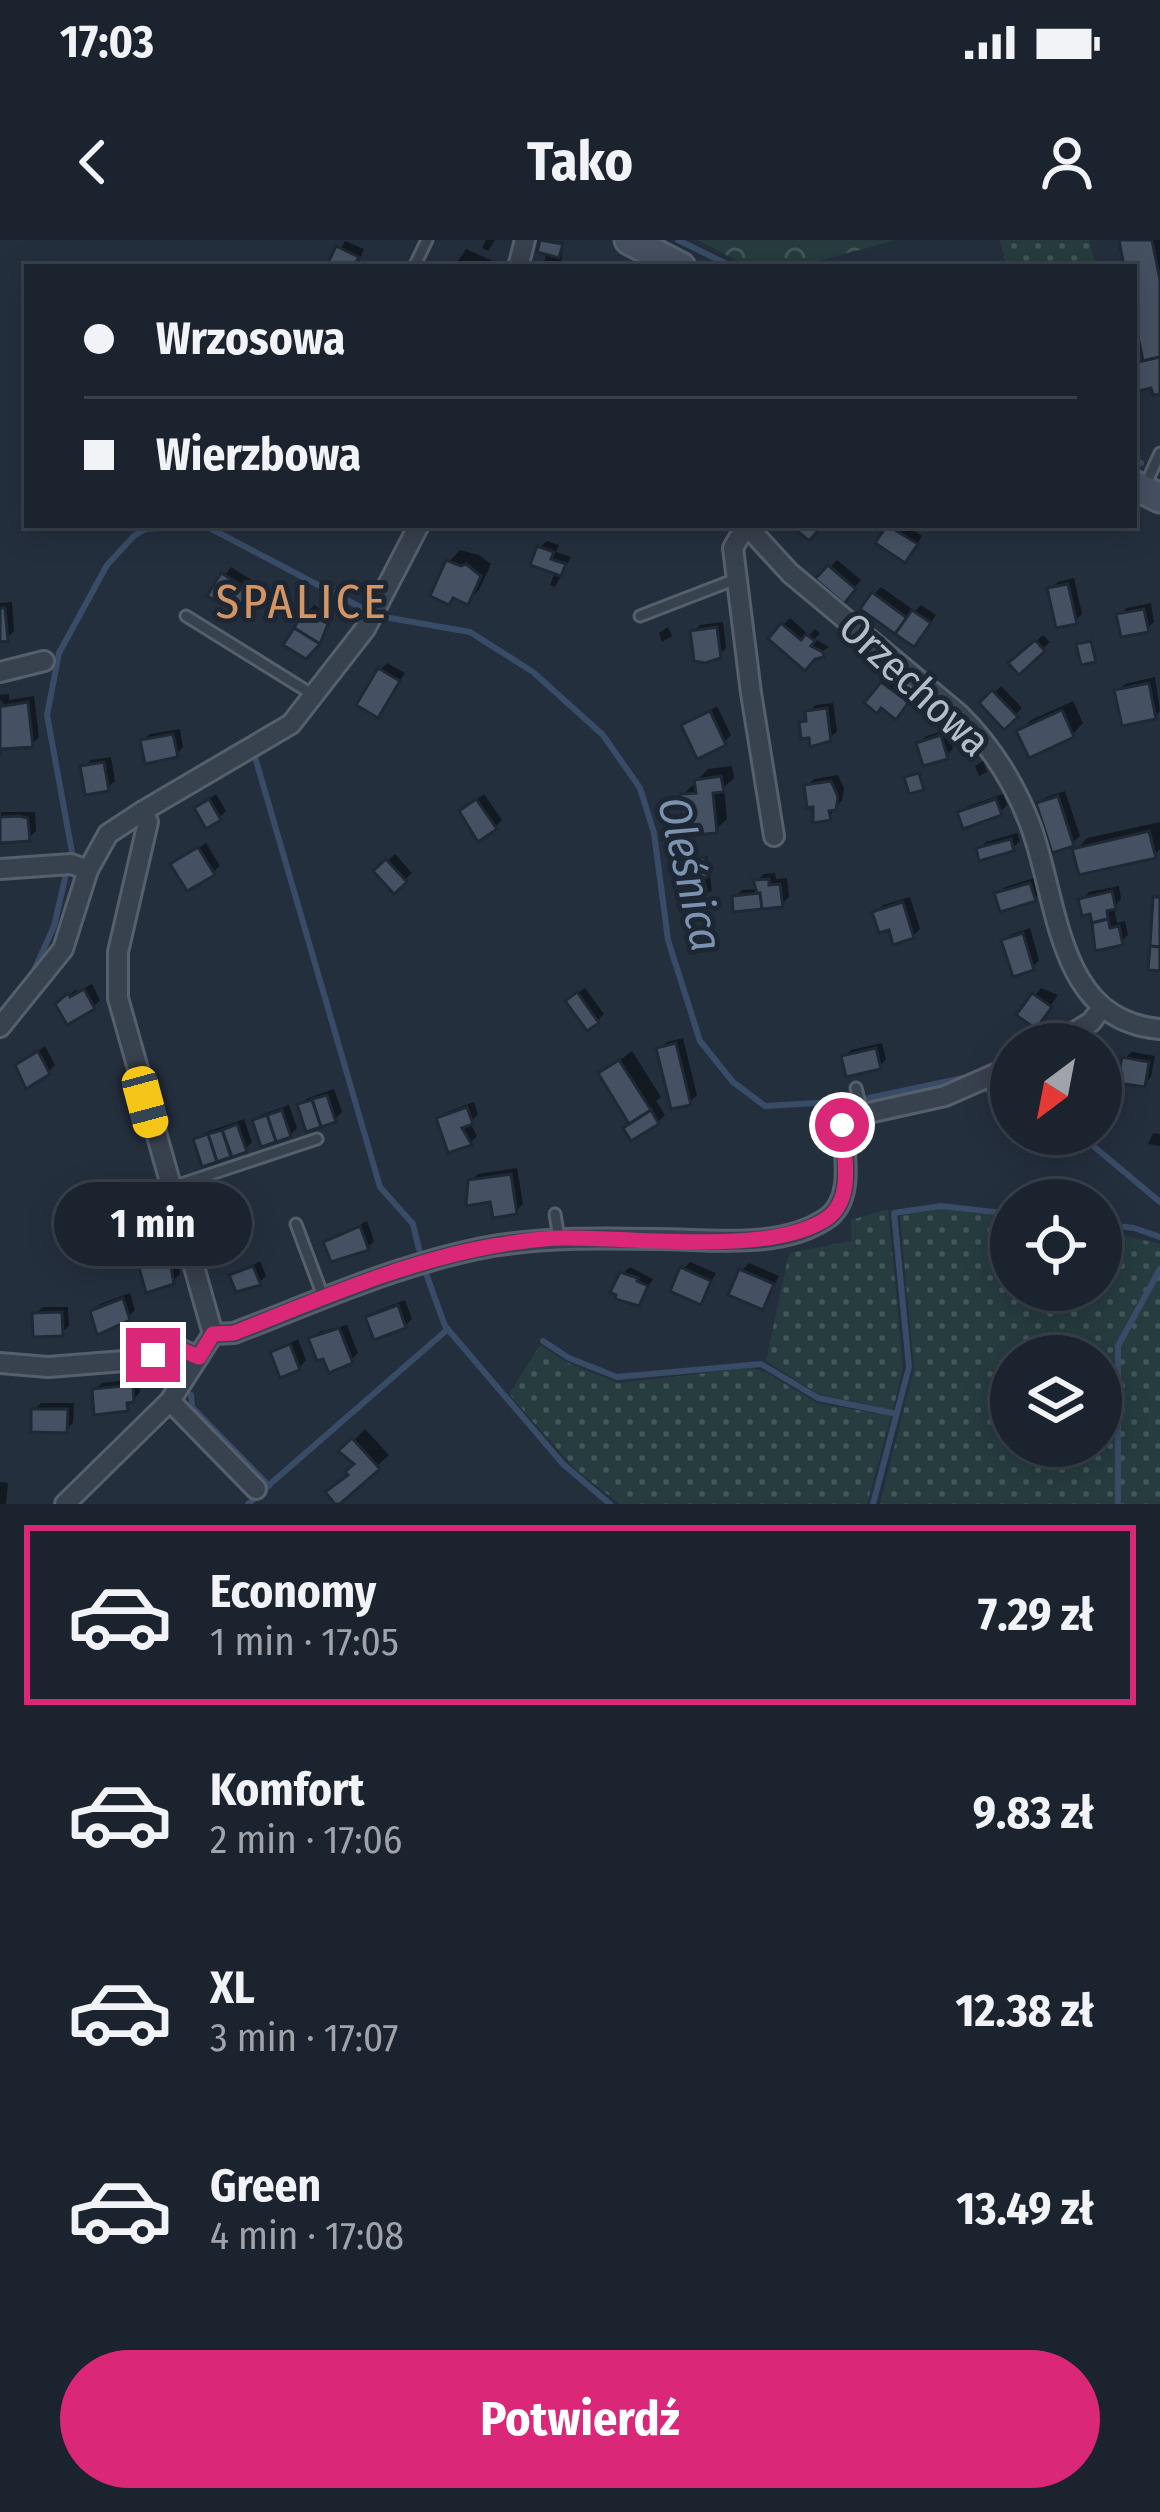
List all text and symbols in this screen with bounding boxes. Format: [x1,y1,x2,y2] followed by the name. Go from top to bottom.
[60,15,154,69] text: 17:03
[60,129,126,195] icon: back
[1034,129,1100,195] icon: person
[527,130,633,194] text: Tako
[156,312,345,366] text: Wrzosowa
[156,428,361,482] text: Wierzbowa
[215,573,389,631] district label: SPALICE
[829,603,1000,767] street label: Orzechowa
[646,792,734,957] water label: Oleśnica
[990,1023,1122,1155] north arrow
[990,1023,1122,1467] map controls
[118,1063,172,1141] car
[815,1098,869,1152] route start
[990,1179,1122,1311] button: locate
[54,1181,252,1265] callout: 1 min
[111,1201,195,1247] text: 1 min
[126,1328,180,1382] route end
[990,1335,1122,1467] button: layers
[66,1561,174,1669] icon: car
[210,1565,376,1619] text: Economy
[978,1588,1094,1642] text: 7.29 zł
[210,1619,399,1665] text: 1 min · 17:05
[66,1759,174,1867] icon: car
[210,1763,364,1817] text: Komfort
[973,1786,1094,1840] text: 9.83 zł
[210,1817,402,1863] text: 2 min · 17:06
[66,1957,174,2065] icon: car
[210,1961,255,2015] text: XL
[956,1984,1094,2038] text: 12.38 zł
[210,2015,398,2061] text: 3 min · 17:07
[66,2155,174,2263] icon: car
[210,2159,321,2213] text: Green
[956,2182,1094,2236] text: 13.49 zł
[210,2213,404,2259] text: 4 min · 17:08
[60,2350,1100,2488] button: Potwierdź

